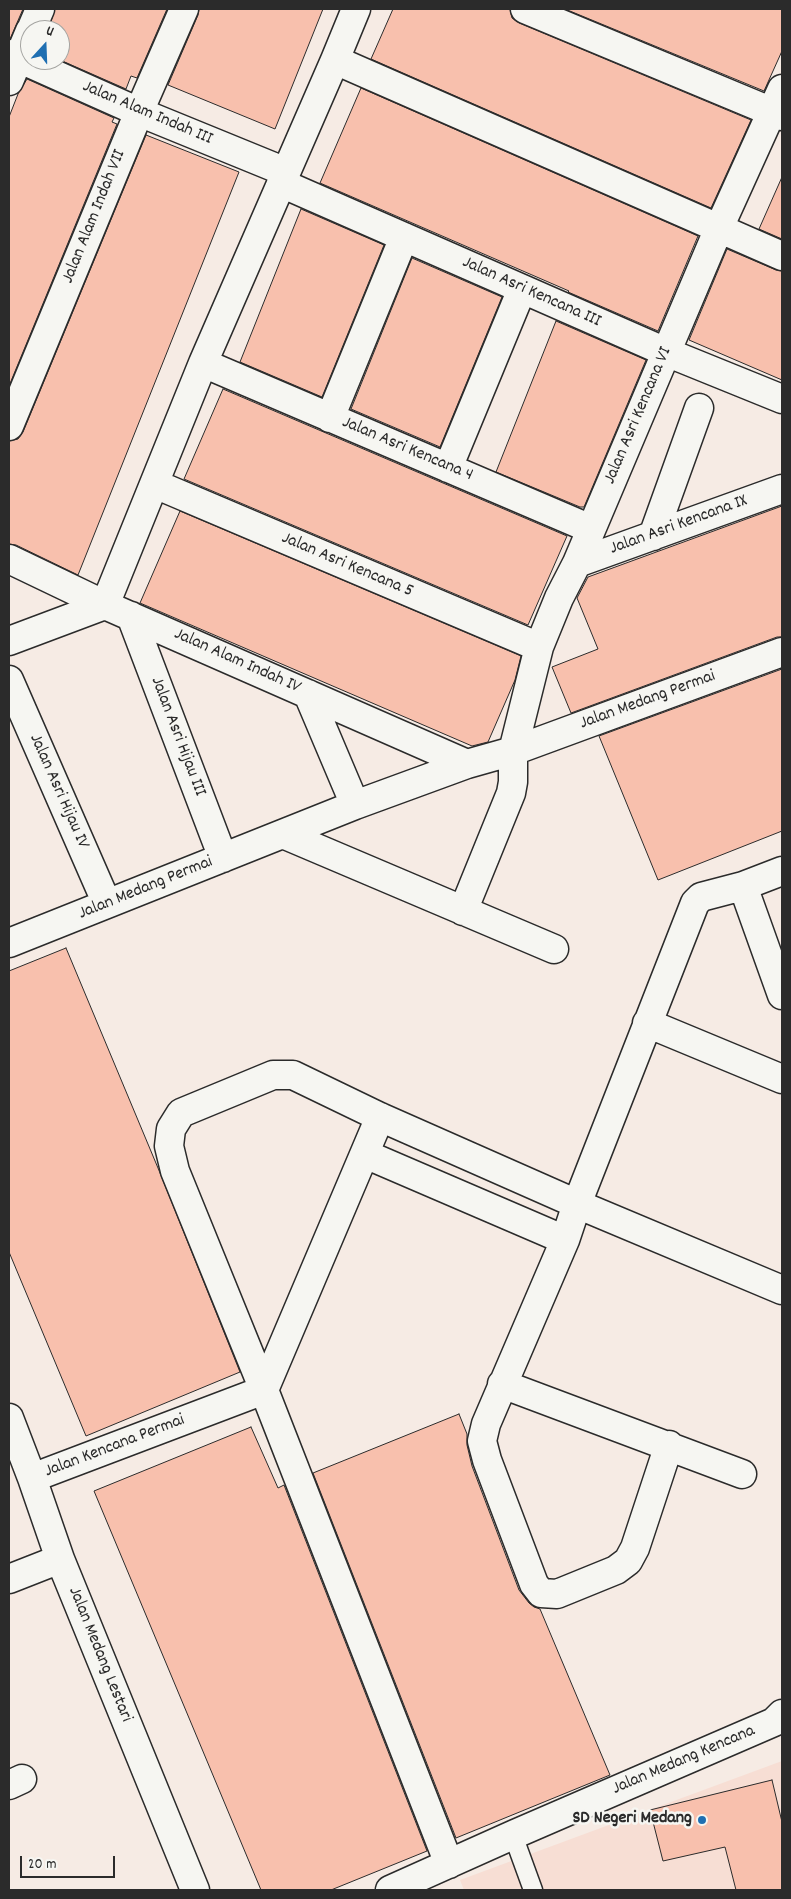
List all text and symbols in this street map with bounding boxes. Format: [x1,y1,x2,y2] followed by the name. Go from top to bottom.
[20,20,70,70] north arrow
[43,21,56,42] text: U
[79,77,215,151] street label: Jalan Alam Indah III
[58,147,132,287] street label: Jalan Alam Indah VII
[458,253,604,333] street label: Jalan Asri Kencana III
[600,344,678,488] street label: Jalan Asri Kencana VI
[338,413,476,487] street label: Jalan Asri Kencana 4
[607,491,751,561] street label: Jalan Asri Kencana IX
[278,528,416,604] street label: Jalan Asri Kencana 5
[170,624,304,700] street label: Jalan Alam Indah IV
[577,666,719,736] street label: Jalan Medang Permai
[144,674,210,800] street label: Jalan Asri Hijau III
[23,731,93,853] street label: Jalan Asri Hijau IV
[76,852,216,926] street label: Jalan Medang Permai
[42,1410,188,1484] street label: Jalan Kencana Permai
[62,1584,136,1726] street label: Jalan Medang Lestari
[609,1721,759,1801] street label: Jalan Medang Kencana
[572,1809,692,1831] place label: SD Negeri Medang
[696,1814,708,1826] marker: SD Negeri Medang
[22,1846,118,1878] scale bar
[28,1854,56,1876] text: 20 m

